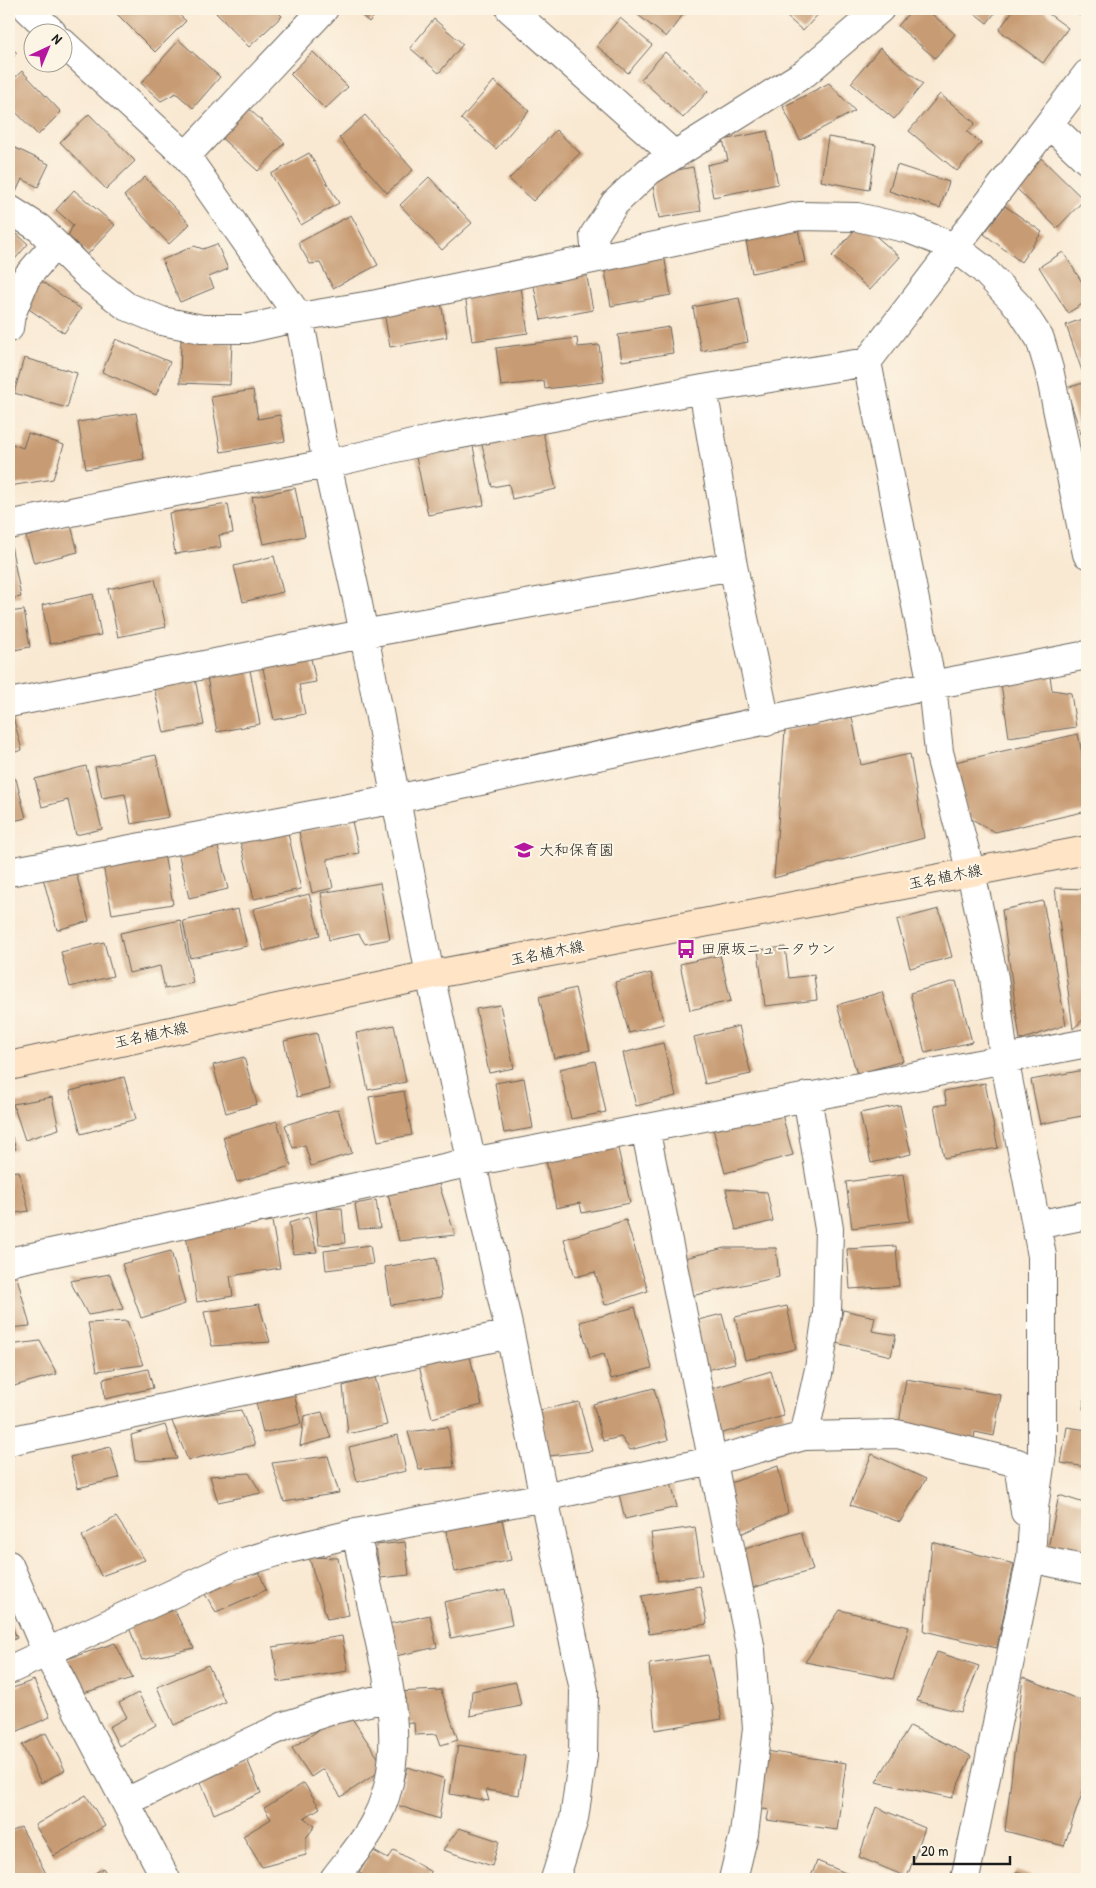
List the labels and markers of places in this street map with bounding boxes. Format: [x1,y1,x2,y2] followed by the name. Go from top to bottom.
[513,839,535,861] school or university icon: 大和保育園
[539,839,614,860] place label: 大和保育園
[675,938,697,960] bus stop icon: 田原坂ニュータウン
[701,938,836,959] place label: 田原坂ニュータウン

